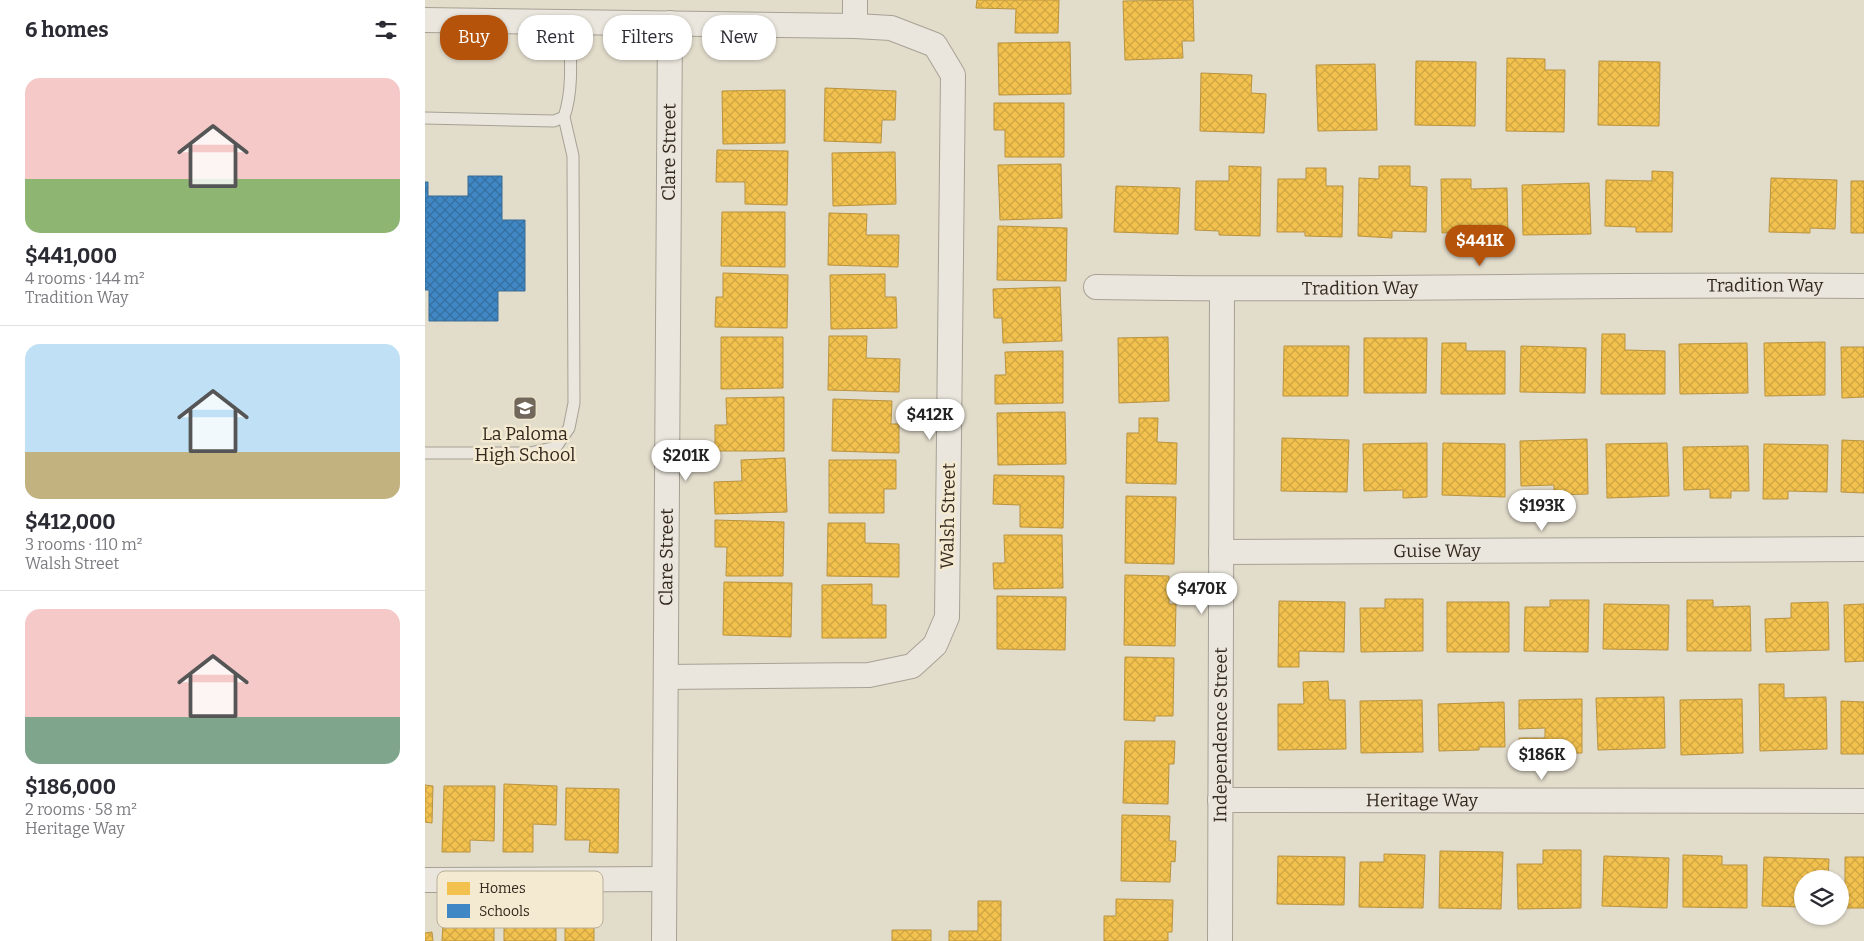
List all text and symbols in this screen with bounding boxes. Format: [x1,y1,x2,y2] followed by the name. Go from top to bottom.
[440,15,508,60] chip: Buy
[518,15,593,60] chip: Rent
[603,15,692,60] chip: Filters
[702,15,776,60] chip: New
[372,16,400,44] icon: filters
[25,17,109,43] text: 6 homes
[658,103,680,201] street label: Clare Street
[168,111,258,201] icon: home
[1445,224,1515,267] pin: $441K
[1456,231,1504,250] text: $441K
[25,243,117,269] text: $441,000
[25,269,145,288] text: 4 rooms · 144 m²
[1707,274,1824,297] street label: Tradition Way
[1302,277,1419,300] street label: Tradition Way
[25,288,128,307] text: Tradition Way
[168,376,258,466] icon: home
[512,395,538,421] school or university icon: La Paloma High School
[895,398,965,441] pin: $412K
[907,405,953,424] text: $412K
[475,423,575,466] place label: La Paloma High School
[651,440,721,482] pin: $201K
[662,446,710,465] text: $201K
[936,462,960,569] street label: Walsh Street
[1507,490,1577,532] pin: $193K
[1519,496,1565,515] text: $193K
[655,508,678,606] street label: Clare Street
[25,509,116,535] text: $412,000
[25,535,143,554] text: 3 rooms · 110 m²
[1393,540,1481,562] street label: Guise Way
[25,554,119,573] text: Walsh Street
[1167,572,1237,615] pin: $470K
[1177,579,1227,598] text: $470K
[168,641,258,731] icon: home
[1209,647,1232,823] street label: Independence Street
[1507,738,1577,781] pin: $186K
[1518,745,1566,764] text: $186K
[25,774,116,800] text: $186,000
[1366,789,1479,811] street label: Heritage Way
[25,800,137,819] text: 2 rooms · 58 m²
[25,819,125,838] text: Heritage Way
[1794,870,1849,925] map controls
[1794,870,1849,925] button: layers
[437,871,603,928] legend
[479,880,526,897] text: Homes
[479,903,530,920] text: Schools

